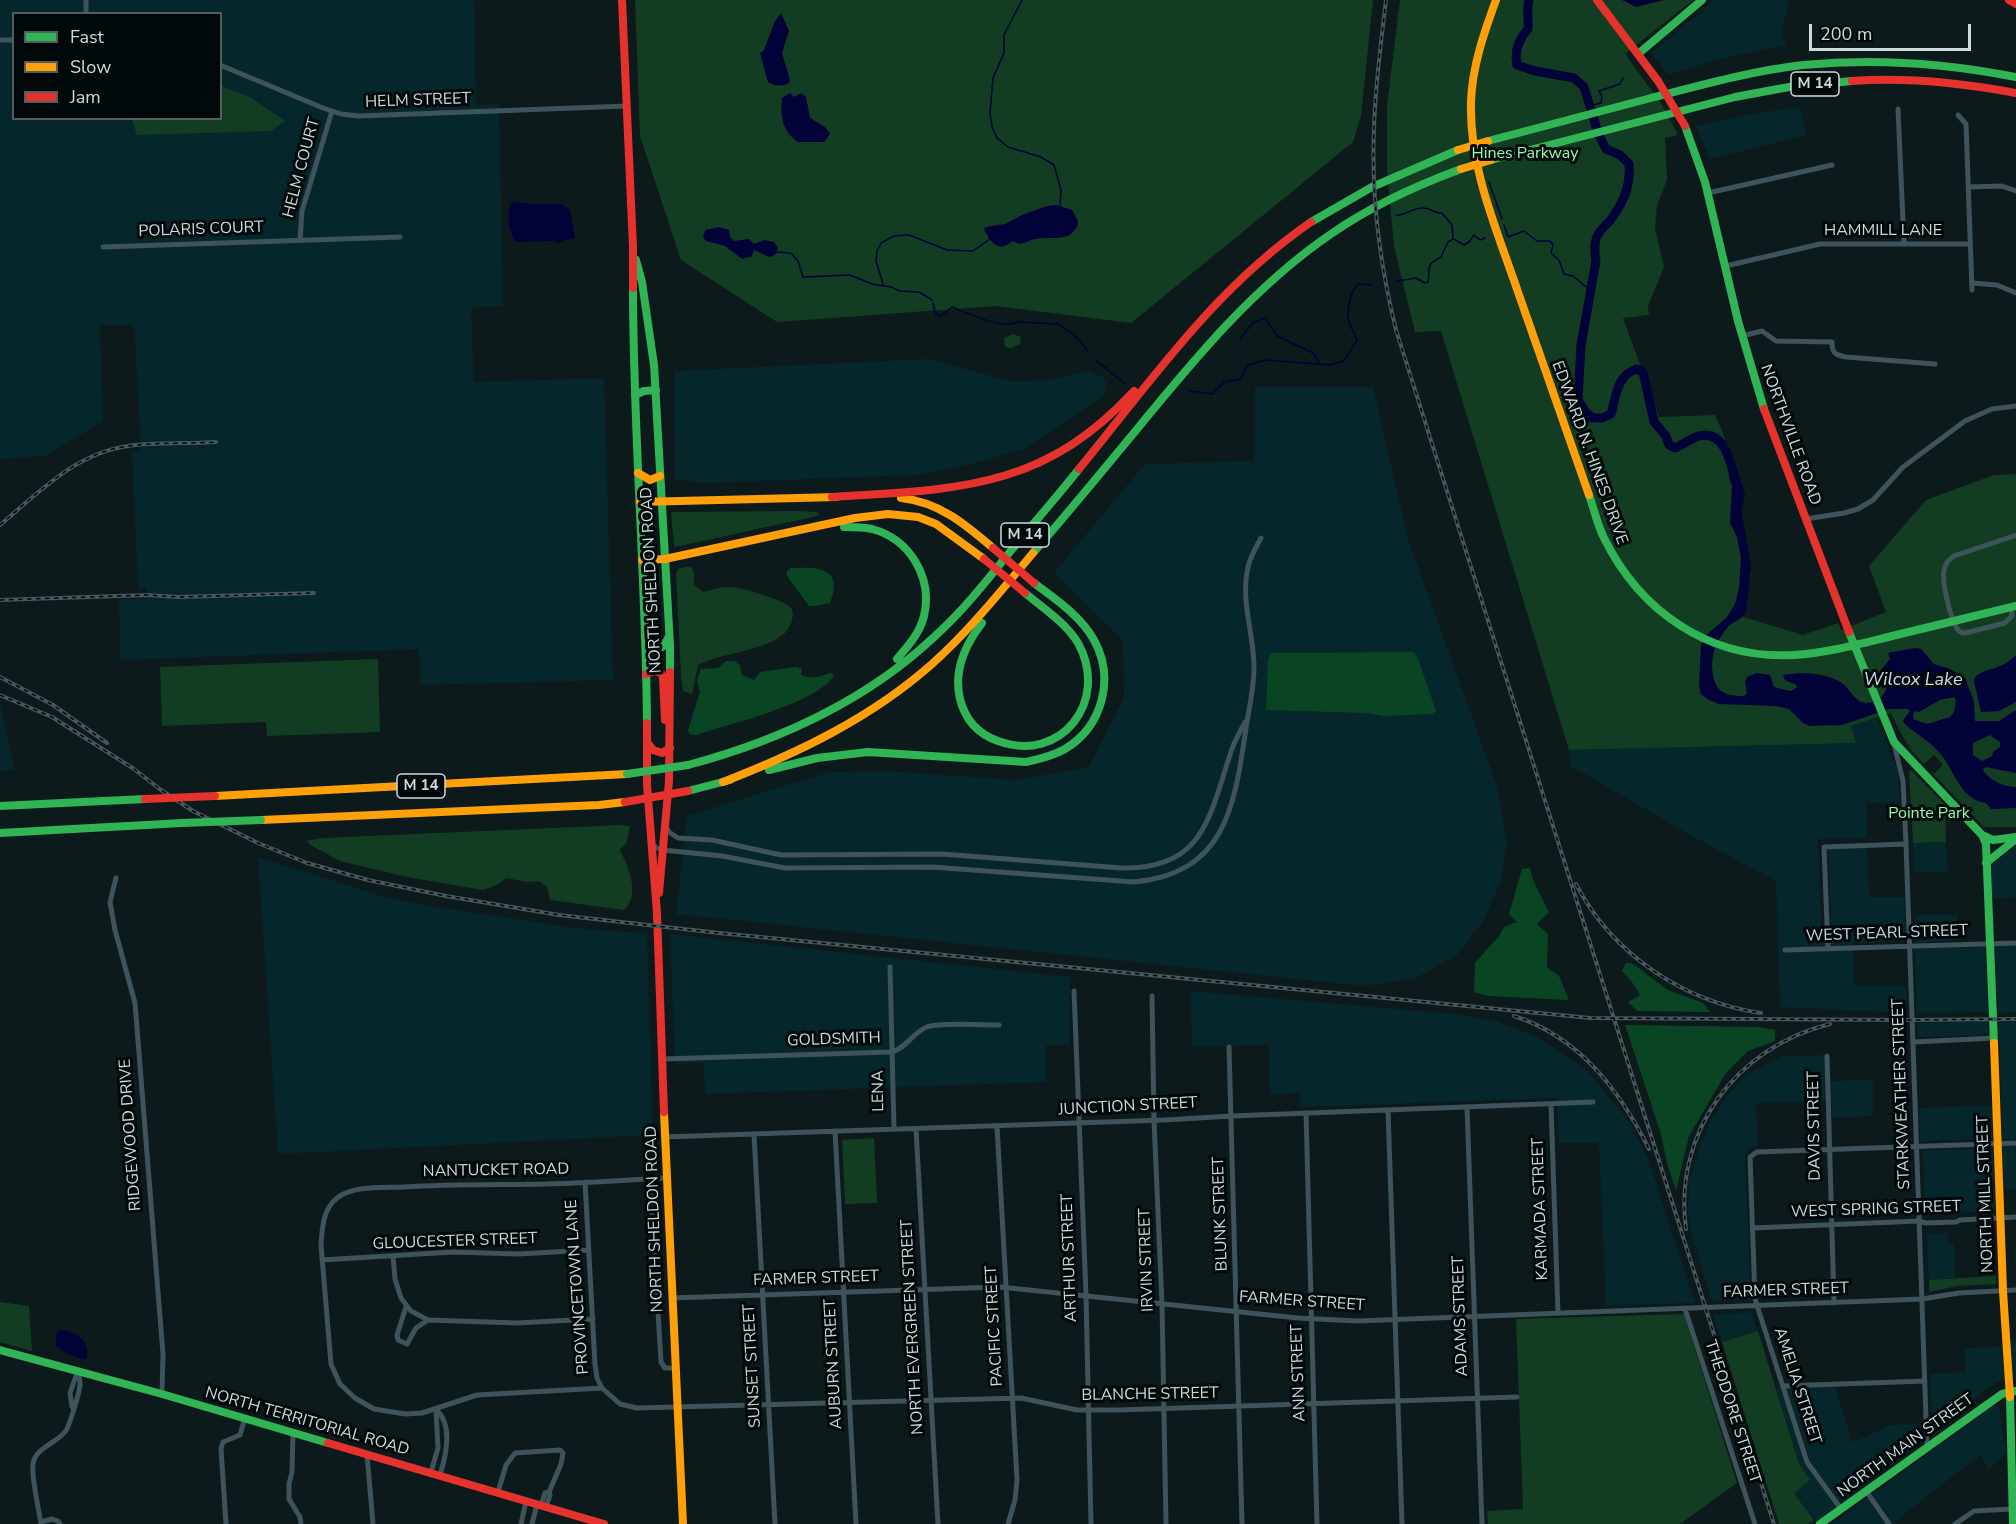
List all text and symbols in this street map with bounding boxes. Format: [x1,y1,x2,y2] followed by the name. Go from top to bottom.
[12,12,222,120] legend
[1812,12,1974,50] scale bar
[1820,22,1872,46] text: 200 m
[70,25,104,49] text: Fast
[70,55,111,79] text: Slow
[1791,72,1839,96] road number: M 14
[70,85,101,109] text: Jam
[365,90,471,112] street label: HELM STREET
[279,116,325,220] street label: HELM COURT
[1472,144,1578,164] park label: Hines Parkway
[138,218,264,242] street label: POLARIS COURT
[1824,221,1942,241] street label: HAMMILL LANE
[1547,359,1631,547] street label: EDWARD N. HINES DRIVE
[1756,362,1824,508] street label: NORTHVILLE ROAD
[638,486,666,674] street label: NORTH SHELDON ROAD
[1001,523,1049,547] road number: M 14
[1864,670,1962,692] water label: Wilcox Lake
[397,774,445,798] road number: M 14
[1888,804,1970,824] park label: Pointe Park
[1805,922,1969,946] street label: WEST PEARL STREET
[1889,998,1915,1190] street label: STARKWEATHER STREET
[787,1029,881,1051] street label: GOLDSMITH
[116,1058,146,1212] street label: RIDGEWOOD DRIVE
[869,1070,889,1112] street label: LENA
[1804,1071,1826,1181] street label: DAVIS STREET
[1058,1094,1198,1120] street label: JUNCTION STREET
[1974,1115,1998,1273] street label: NORTH MILL STREET
[642,1125,668,1313] street label: NORTH SHELDON ROAD
[1529,1137,1553,1281] street label: KARMADA STREET
[1209,1156,1233,1272] street label: BLUNK STREET
[423,1160,569,1182] street label: NANTUCKET ROAD
[1058,1194,1082,1322] street label: ARTHUR STREET
[1790,1197,1962,1223] street label: WEST SPRING STREET
[562,1199,594,1375] street label: PROVINCETOWN LANE
[1136,1208,1158,1312] street label: IRVIN STREET
[898,1219,928,1435] street label: NORTH EVERGREEN STREET
[372,1230,538,1254] street label: GLOUCESTER STREET
[1449,1255,1473,1377] street label: ADAMS STREET
[982,1265,1008,1387] street label: PACIFIC STREET
[753,1267,879,1291] street label: FARMER STREET
[1723,1279,1849,1303] street label: FARMER STREET
[1238,1288,1366,1316] street label: FARMER STREET
[821,1298,847,1430] street label: AUBURN STREET
[740,1304,766,1428] street label: SUNSET STREET
[1288,1324,1310,1422] street label: ANN STREET
[1769,1325,1825,1447] street label: AMELIA STREET
[1700,1338,1764,1486] street label: THEODORE STREET
[203,1384,411,1460] street label: NORTH TERRITORIAL ROAD
[1081,1384,1219,1406] street label: BLANCHE STREET
[1834,1390,1978,1502] street label: NORTH MAIN STREET

